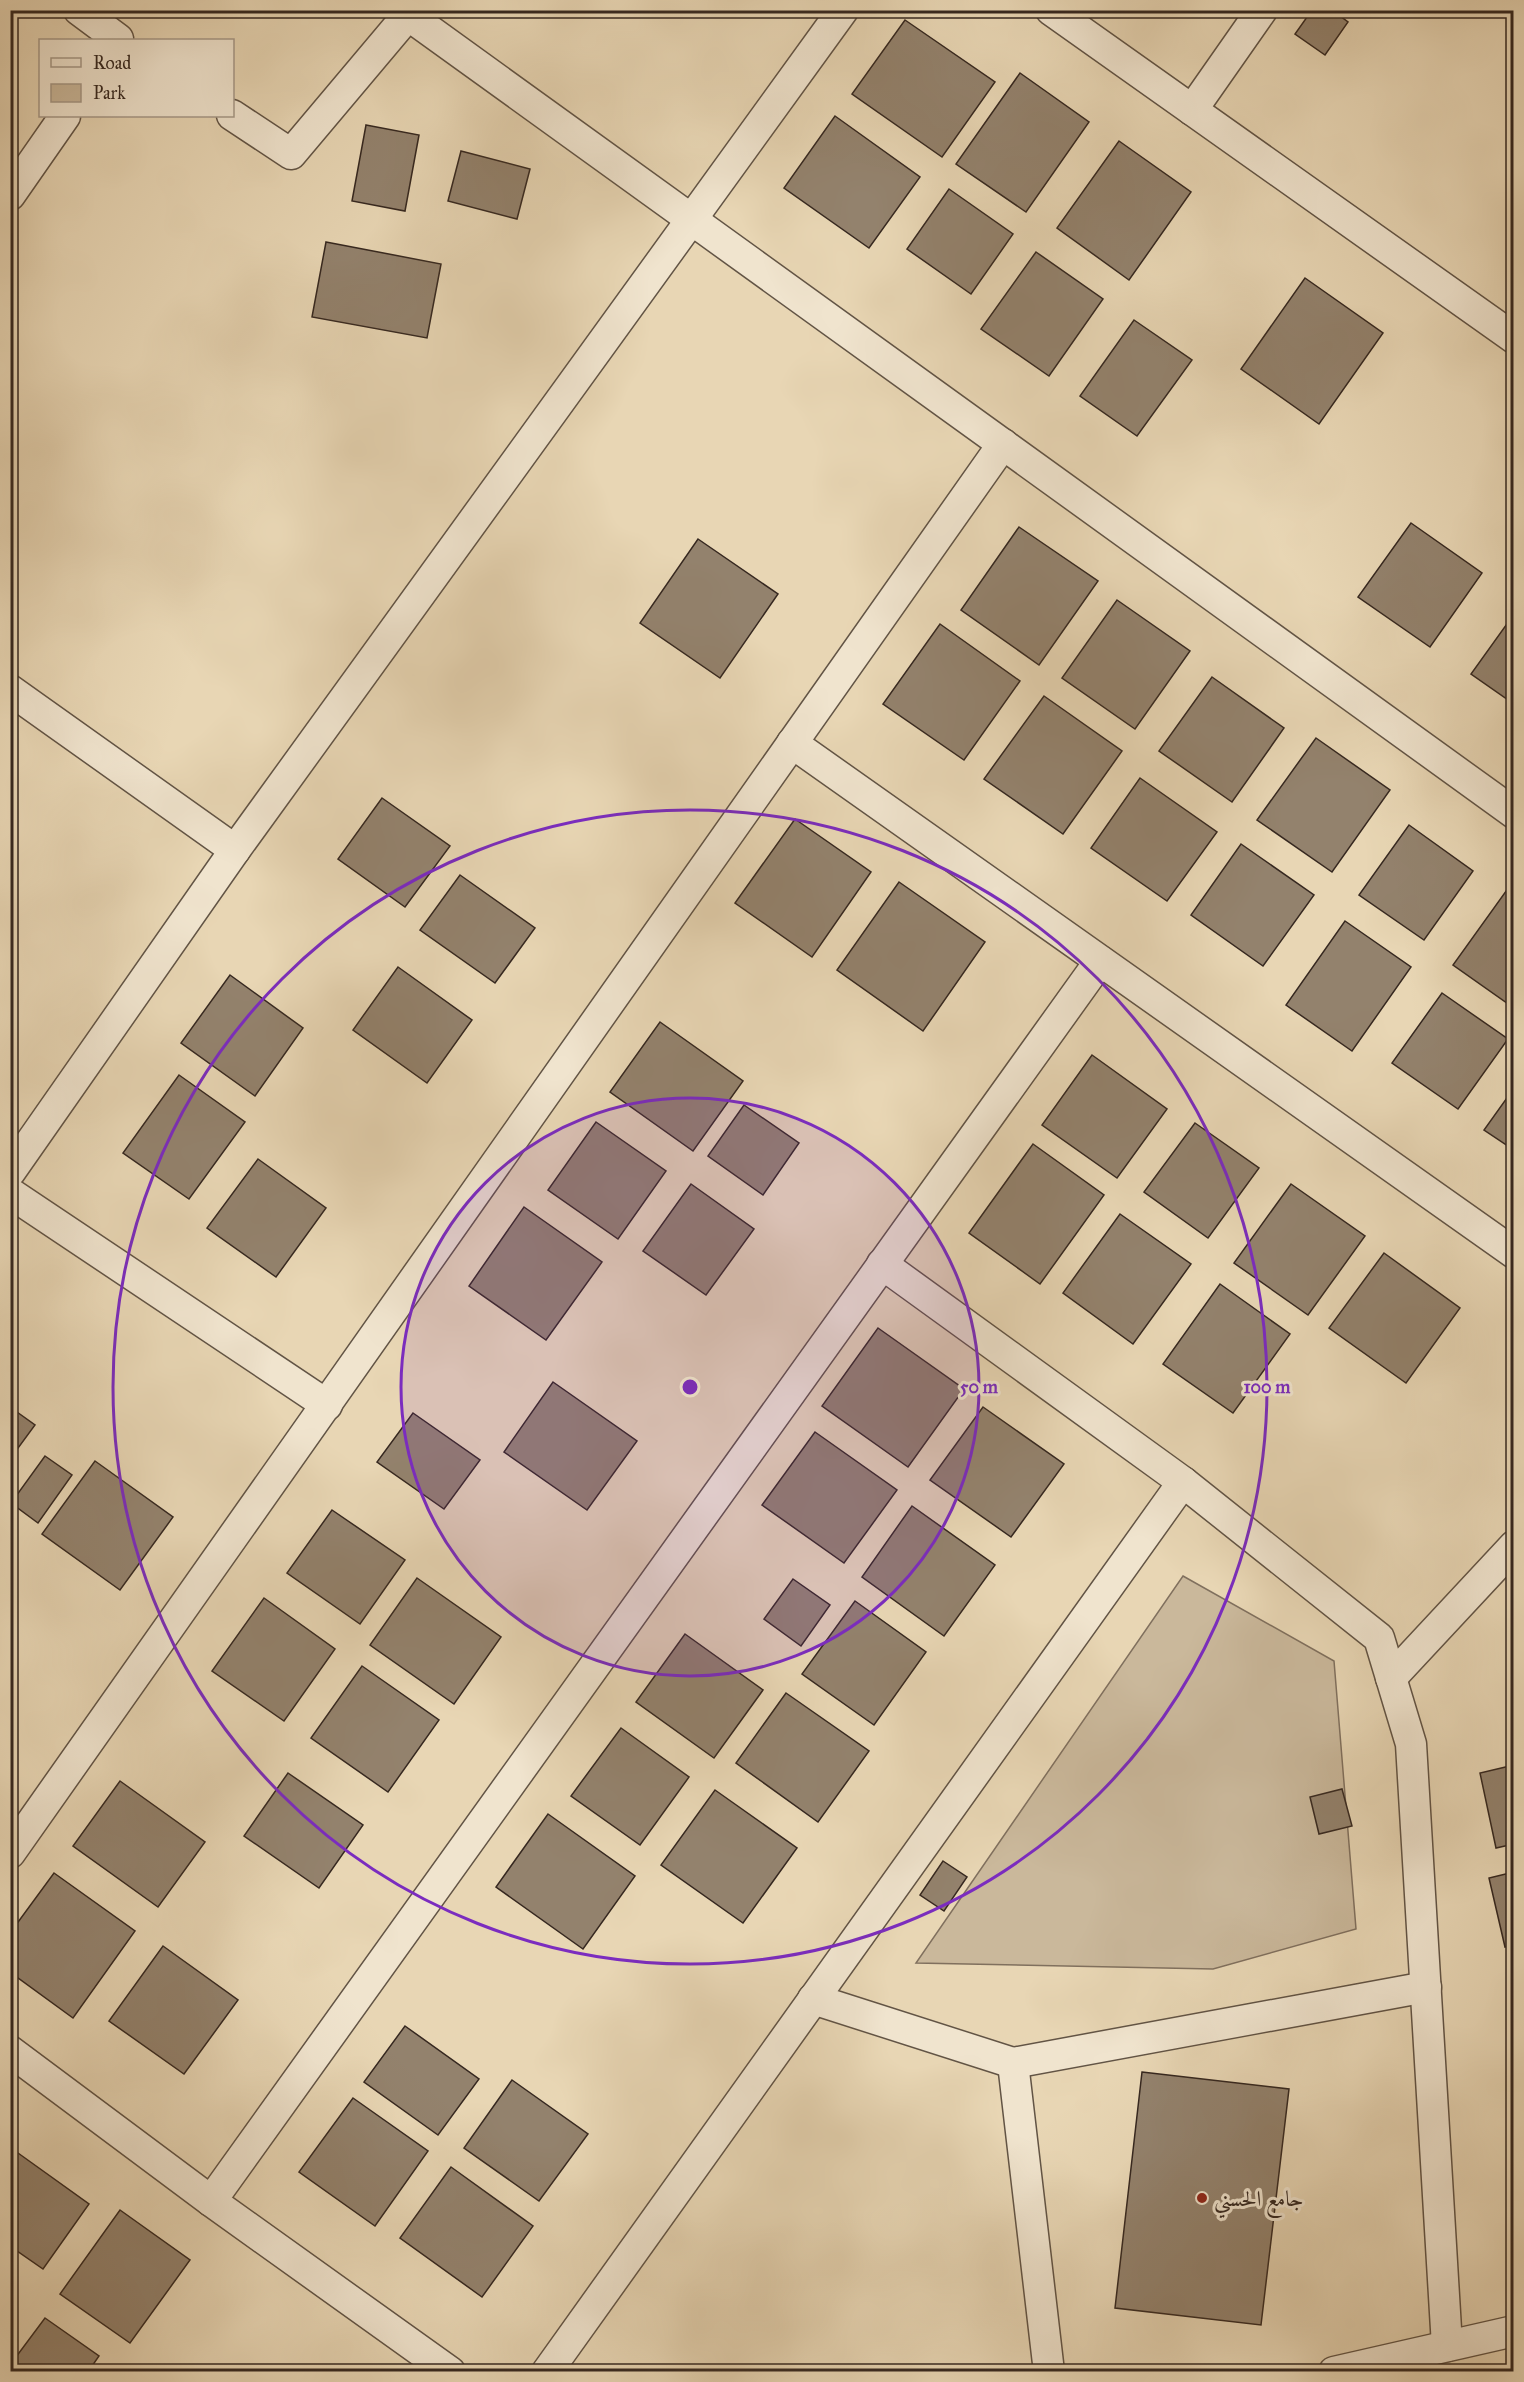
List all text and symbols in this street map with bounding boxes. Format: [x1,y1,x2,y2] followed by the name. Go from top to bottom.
[39,39,234,117] legend
[93,52,131,74] text: Road
[93,82,126,104] text: Park
[960,1376,999,1398] text: 50 m
[1244,1376,1291,1398] text: 100 m
[680,1377,700,1397] centre of rings
[1214,2185,1304,2219] place label: جامع الحسني
[1195,2191,1209,2205] marker: جامع الحسني

